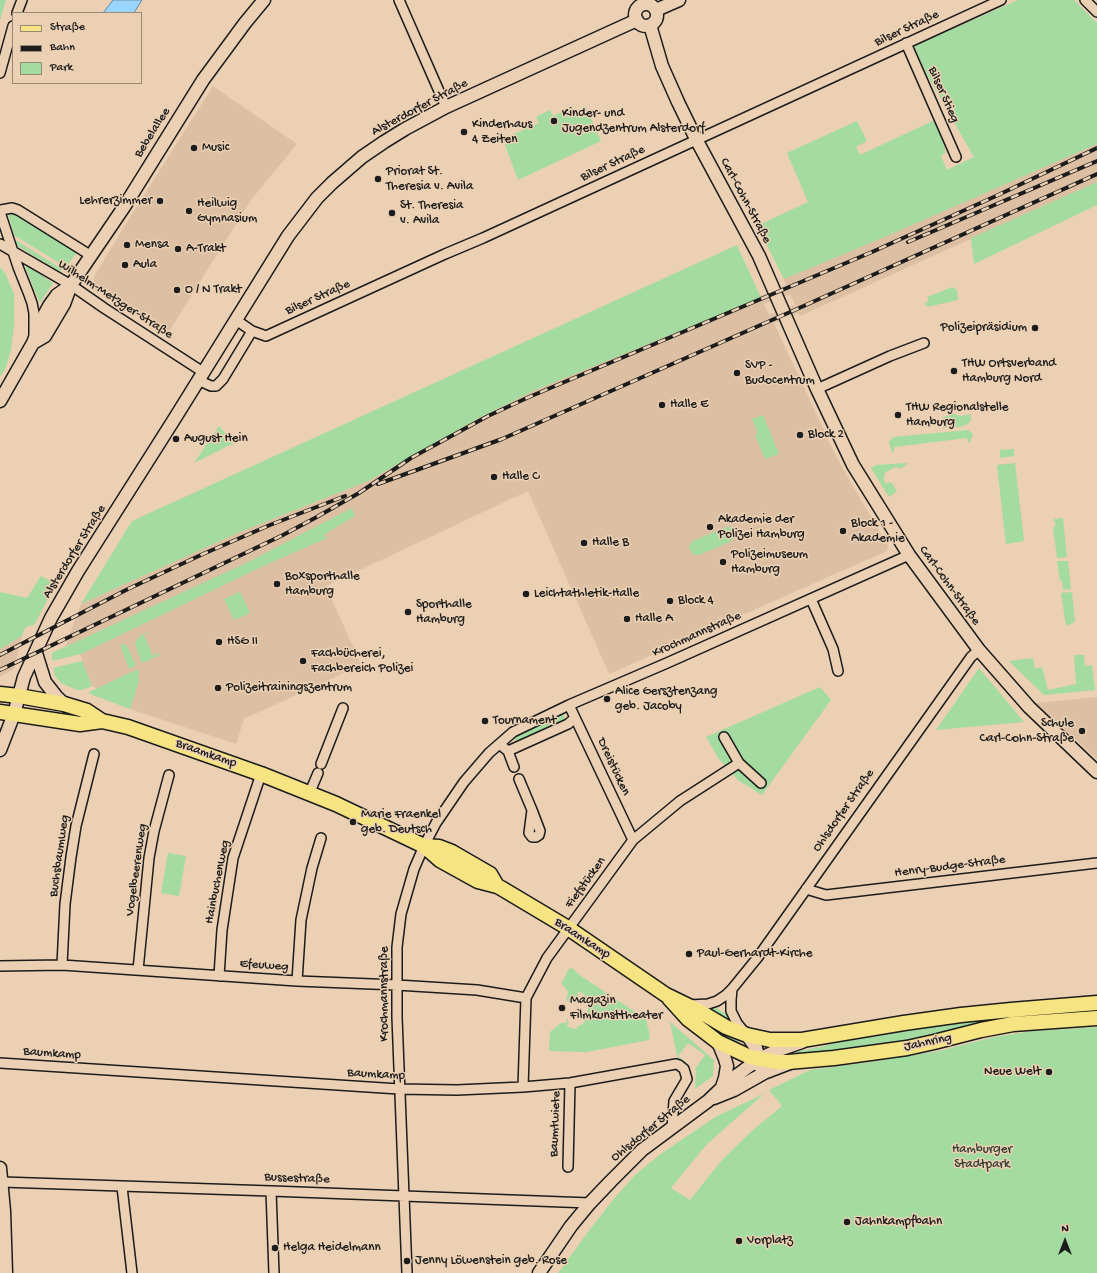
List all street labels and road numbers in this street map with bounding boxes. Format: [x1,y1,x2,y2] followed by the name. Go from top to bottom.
[872,7,942,51] street label: Bilser Straße
[924,65,962,125] street label: Bilser Stieg
[369,76,471,140] street label: Alsterdorfer Straße
[132,105,174,161] street label: Bebelallee
[578,142,648,186] street label: Bilser Straße
[716,156,774,246] street label: Carl-Cohn-Straße
[55,257,175,343] street label: Wilhelm-Metzger-Straße
[283,277,353,319] street label: Bilser Straße
[40,502,110,602] street label: Alsterdorfer Straße
[915,543,983,629] street label: Carl-Cohn-Straße
[650,609,744,661] street label: Krochmannstraße
[173,736,239,772] street label: Braamkamp
[593,736,633,798] street label: Dreistücken
[810,767,878,855] street label: Ohlsdorfer Straße
[47,814,73,898] street label: Buchsbaumweg
[123,823,151,917] street label: Vogelbeerenweg
[202,839,234,925] street label: Hainbuchenweg
[894,852,1006,882] street label: Henry-Budge-Straße
[562,854,610,912] street label: Fiefstücken
[551,915,613,963] street label: Braamkamp
[377,946,393,1042] street label: Krochmannstraße
[239,957,289,975] street label: Efeuweg
[903,1030,953,1056] street label: Jahnring
[23,1044,81,1064] street label: Baumkamp
[347,1066,405,1084] street label: Baumkamp
[547,1091,565,1157] street label: Baumtwiete
[608,1092,694,1166] street label: Ohlsdorfer Straße
[264,1170,330,1188] street label: Bussestraße

